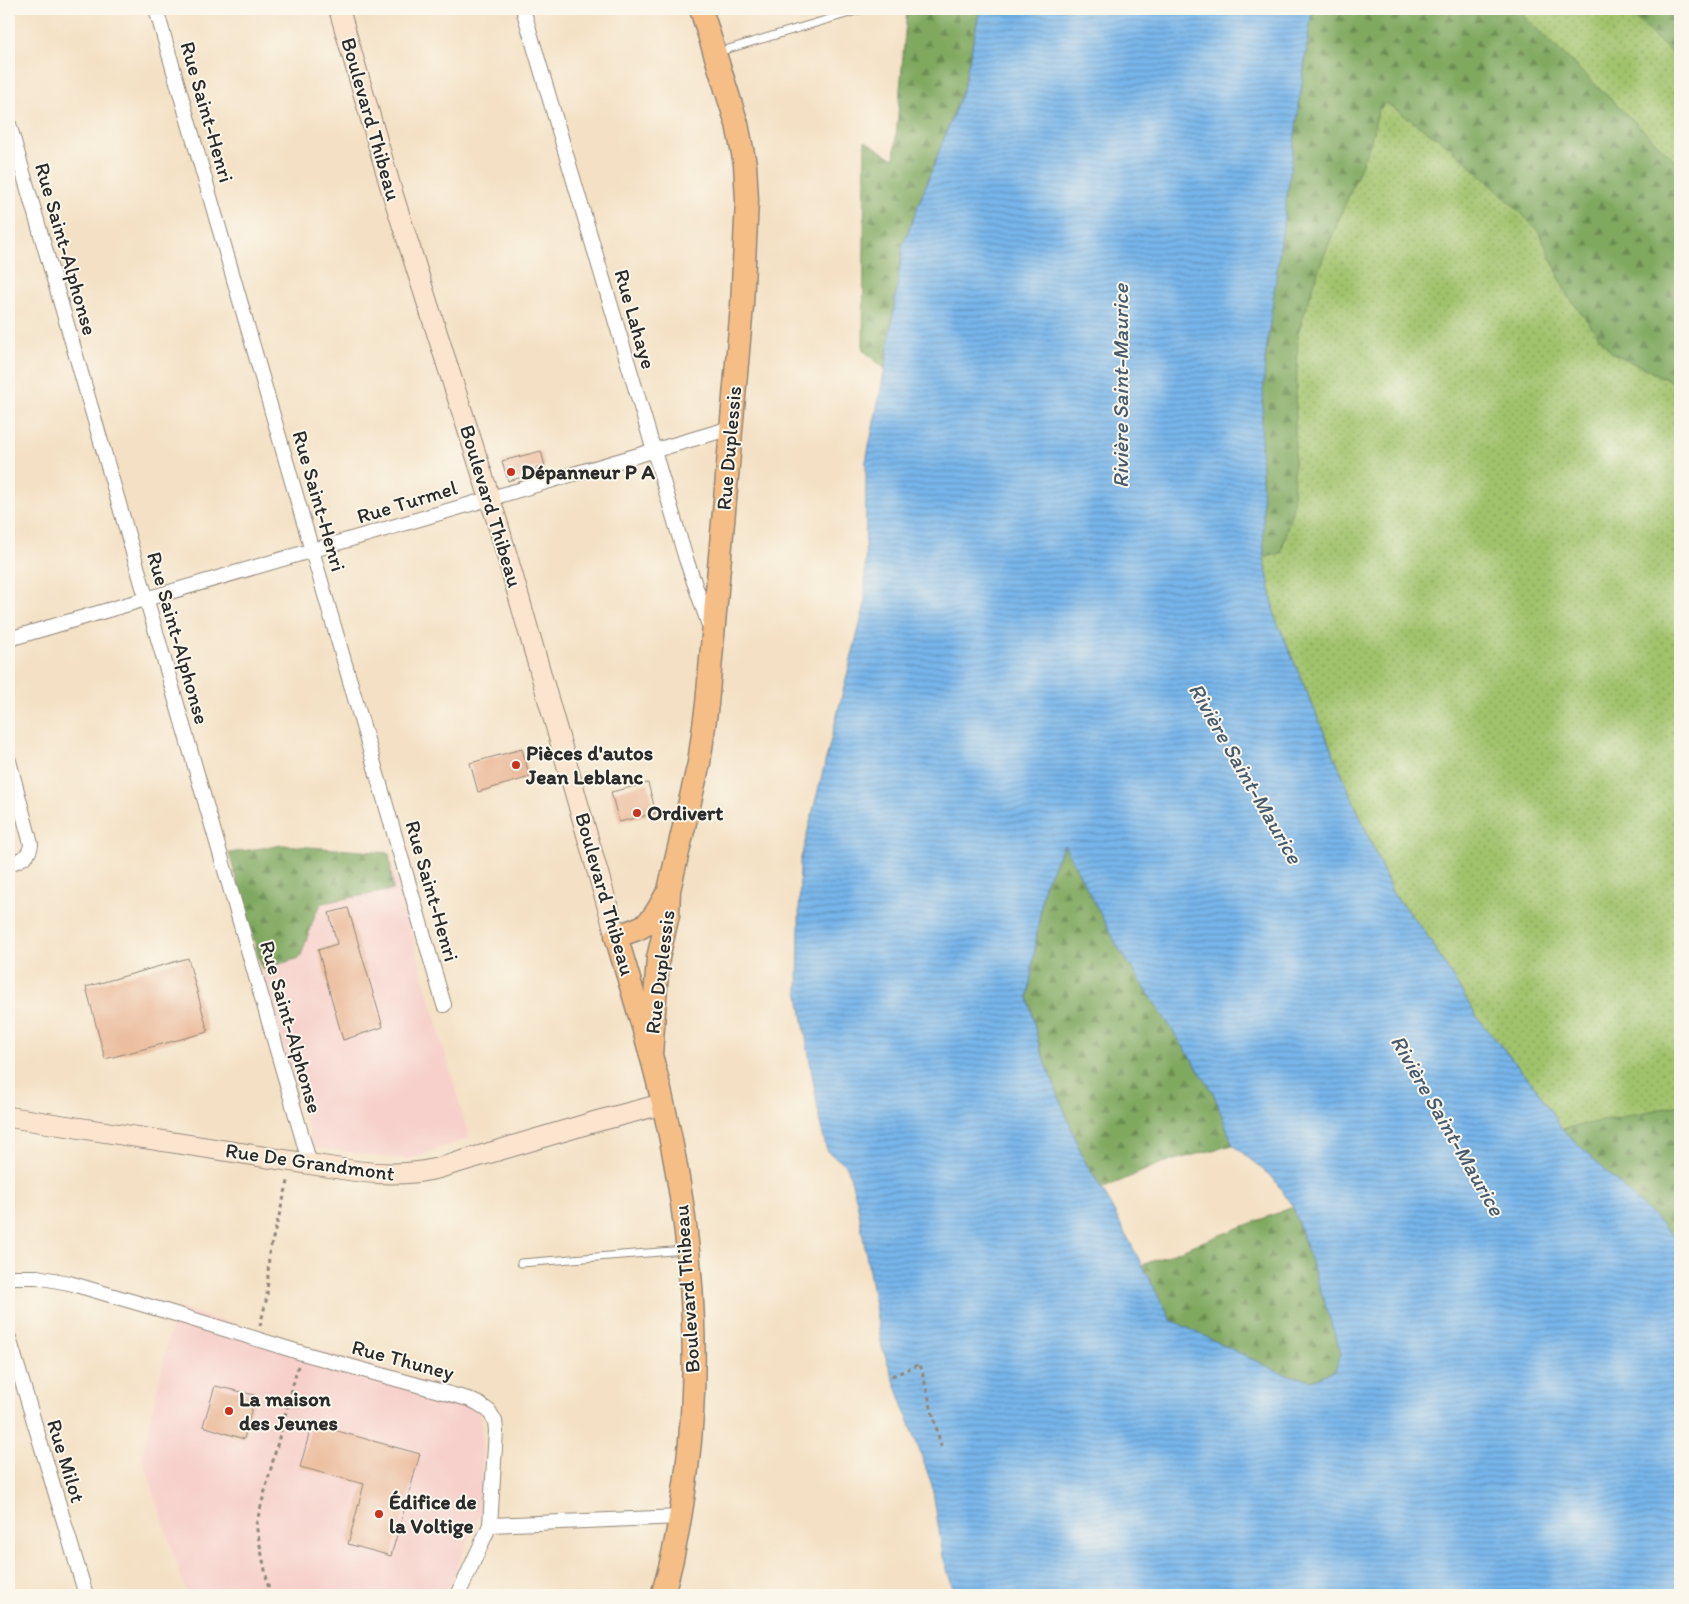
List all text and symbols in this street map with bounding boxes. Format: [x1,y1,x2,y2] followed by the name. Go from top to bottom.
[336,34,407,203] street label: Boulevard Thibeau
[175,39,240,185] street label: Rue Saint-Henri
[30,160,103,338] street label: Rue Saint-Alphonse
[609,266,662,372] street label: Rue Lahaye
[1107,282,1134,488] water label: Rivière Saint-Maurice
[711,385,746,511] street label: Rue Duplessis
[455,422,528,590] street label: Boulevard Thibeau
[287,428,352,574] street label: Rue Saint-Henri
[521,459,655,485] place label: Dépanneur P A
[505,466,517,478] marker: Dépanneur P A
[354,474,460,529] street label: Rue Turmel
[142,549,215,727] street label: Rue Saint-Alphonse
[1183,678,1309,870] water label: Rivière Saint-Maurice
[525,740,653,789] place label: Pièces d'autos Jean Leblanc
[510,759,522,771] marker: Pièces d'autos Jean Leblanc
[647,800,723,825] place label: Ordivert
[631,807,643,819] marker: Ordivert
[570,809,641,978] street label: Boulevard Thibeau
[400,818,465,964] street label: Rue Saint-Henri
[640,909,680,1035] street label: Rue Duplessis
[255,938,328,1116] street label: Rue Saint-Alphonse
[1385,1030,1511,1222] water label: Rivière Saint-Maurice
[224,1137,397,1186] street label: Rue De Grandmont
[668,1204,705,1374] street label: Boulevard Thibeau
[349,1334,457,1385] street label: Rue Thuney
[239,1386,338,1435] place label: La maison des Jeunes
[223,1405,235,1417] marker: La maison des Jeunes
[42,1416,91,1506] street label: Rue Milot
[389,1489,477,1539] place label: Édifice de la Voltige
[373,1508,385,1520] marker: Édifice de la Voltige

